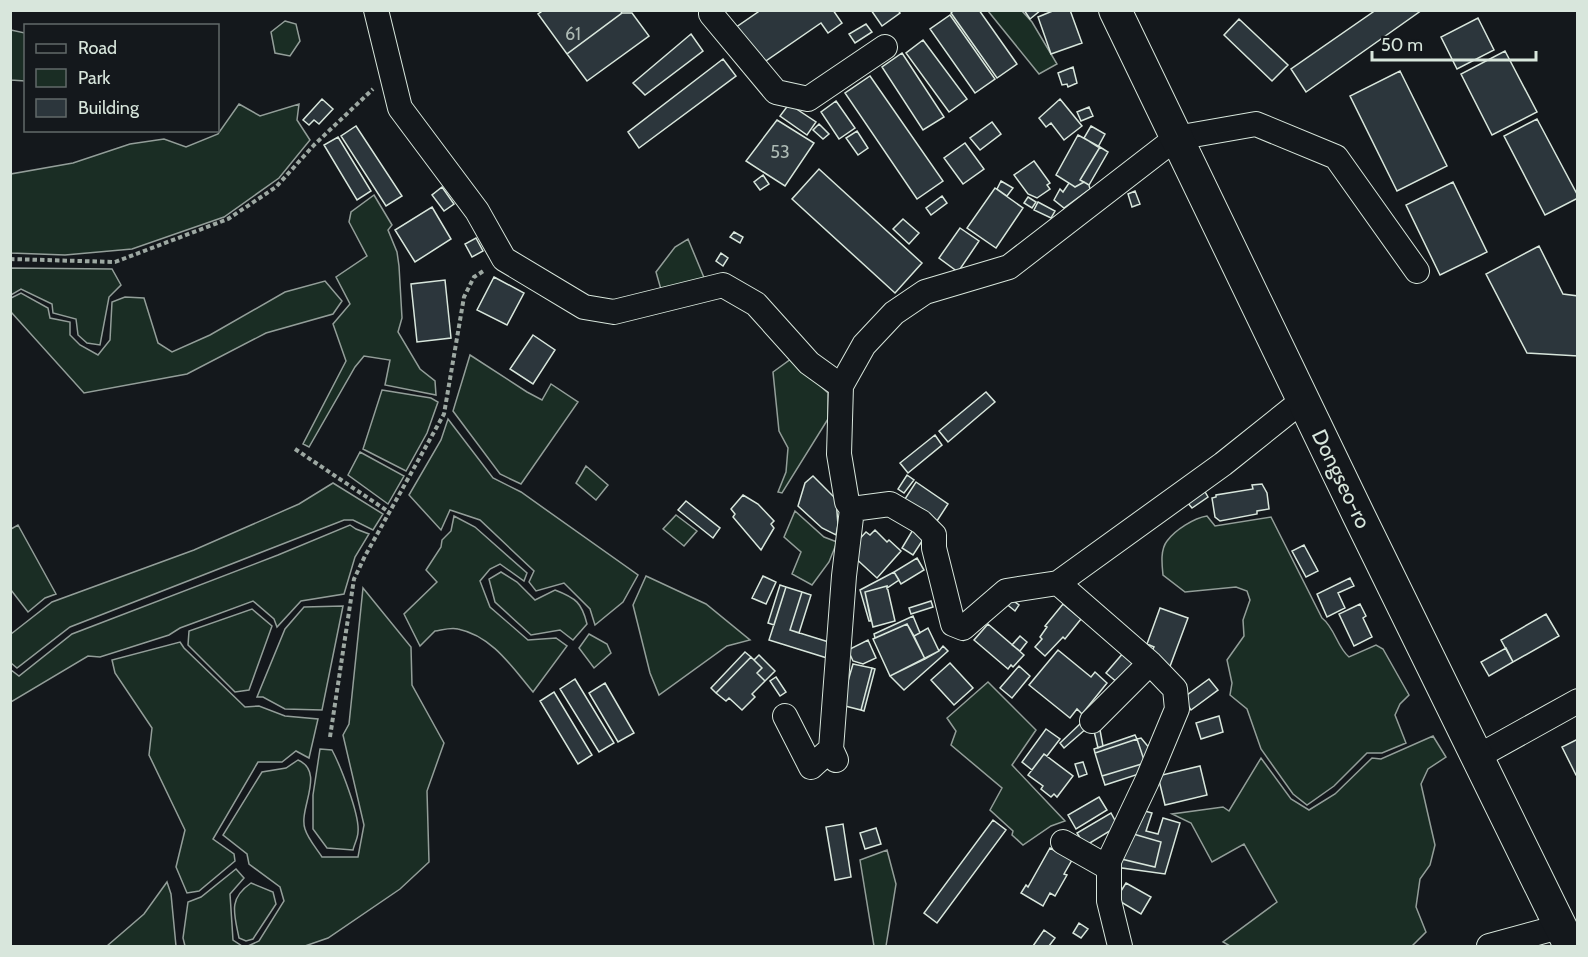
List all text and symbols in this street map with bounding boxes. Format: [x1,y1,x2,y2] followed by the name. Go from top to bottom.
[565,23,581,45] house number: 61
[24,24,219,132] legend
[1372,24,1536,62] scale bar
[1381,34,1423,56] text: 50 m
[78,37,117,59] text: Road
[78,67,111,89] text: Park
[78,97,140,119] text: Building
[770,141,790,163] house number: 53
[1307,425,1376,532] street label: Dongseo-ro

